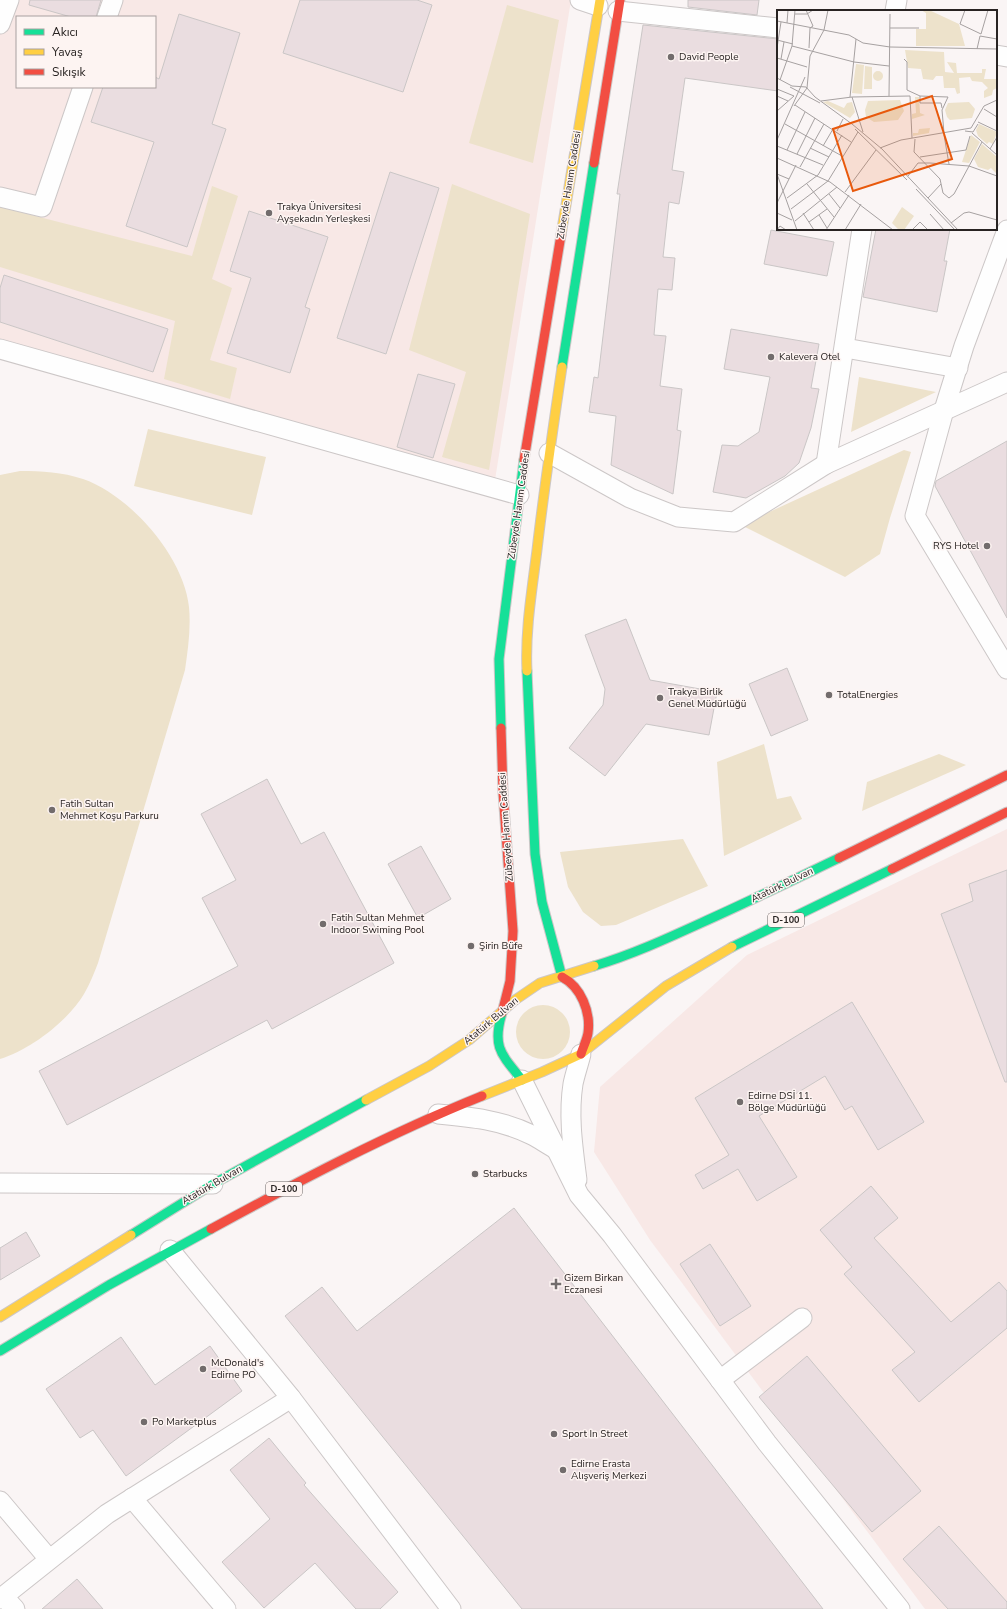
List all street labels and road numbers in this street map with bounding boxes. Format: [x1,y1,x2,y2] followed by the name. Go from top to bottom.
[554,130,584,240] street label: Zübeyde Hanım Caddesi
[504,450,534,560] street label: Zübeyde Hanım Caddesi
[495,772,517,882] street label: Zübeyde Hanım Caddesi
[749,864,815,906] street label: Atatürk Bulvarı
[768,913,804,927] road number: D-100
[461,994,521,1048] street label: Atatürk Bulvarı
[179,1162,245,1208] street label: Atatürk Bulvarı
[266,1182,302,1196] road number: D-100

